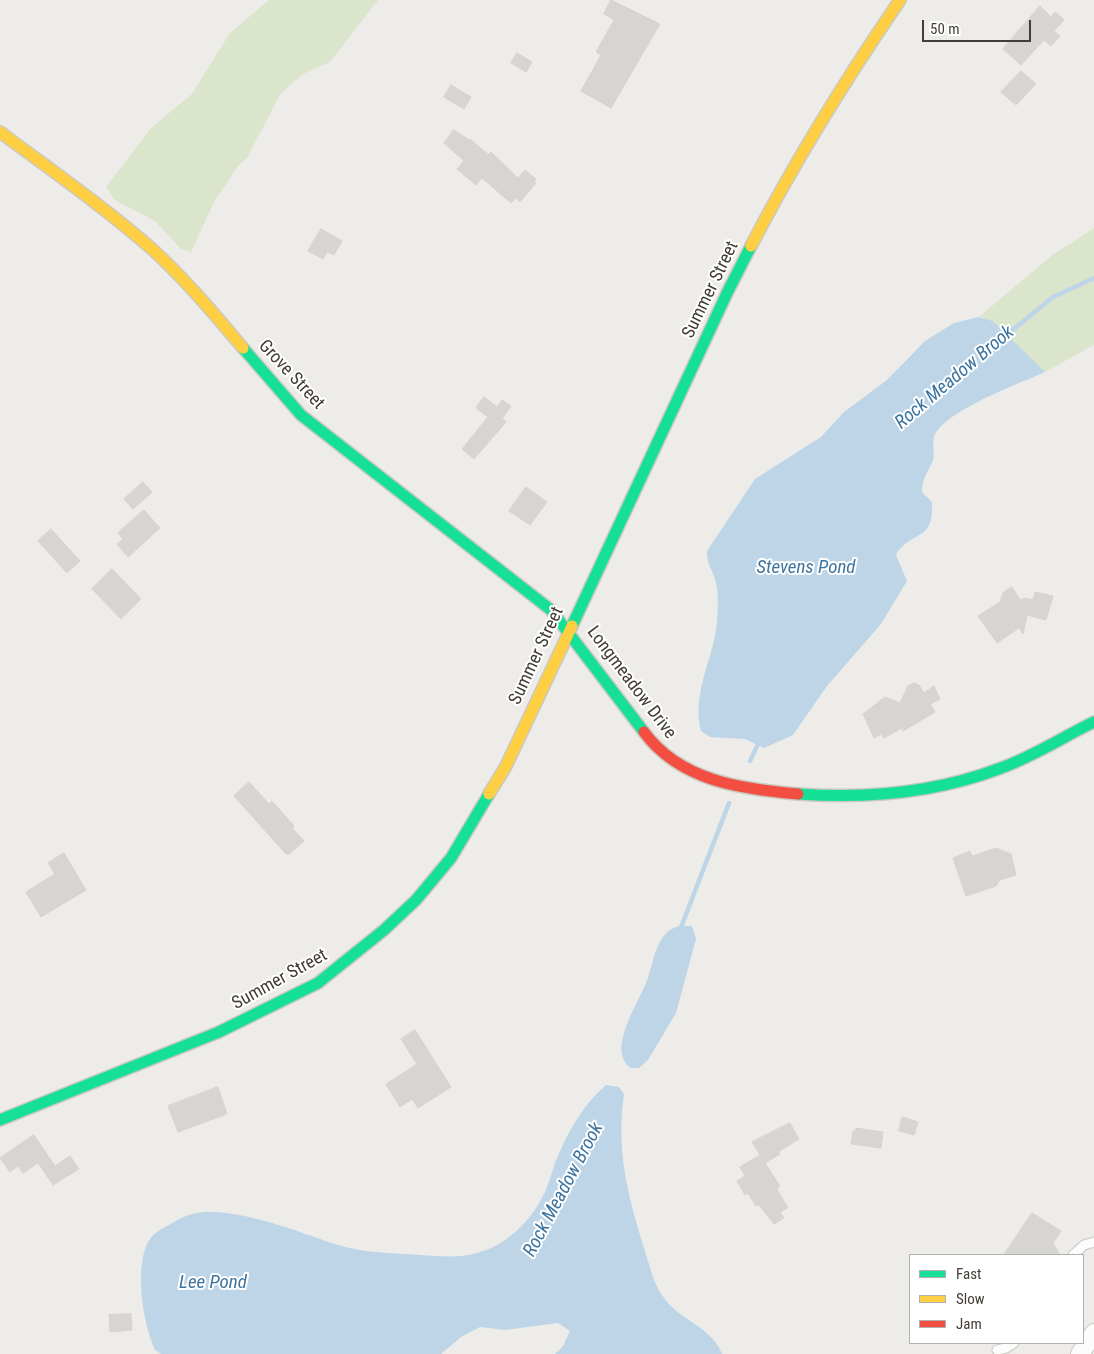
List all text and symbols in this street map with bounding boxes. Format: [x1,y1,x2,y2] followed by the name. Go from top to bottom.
[924,10,1033,42] scale bar
[930,20,960,38] text: 50 m
[678,238,744,342] street label: Summer Street
[891,322,1019,434] water label: Rock Meadow Brook
[253,336,329,414] street label: Grove Street
[757,557,855,579] water label: Stevens Pond
[505,604,569,708] street label: Summer Street
[582,622,680,744] street label: Longmeadow Drive
[229,945,331,1015] street label: Summer Street
[519,1119,609,1261] water label: Rock Meadow Brook
[909,1254,1084,1344] legend
[956,1265,981,1283] text: Fast
[179,1272,247,1294] water label: Lee Pond
[956,1290,985,1308] text: Slow
[956,1315,982,1333] text: Jam

